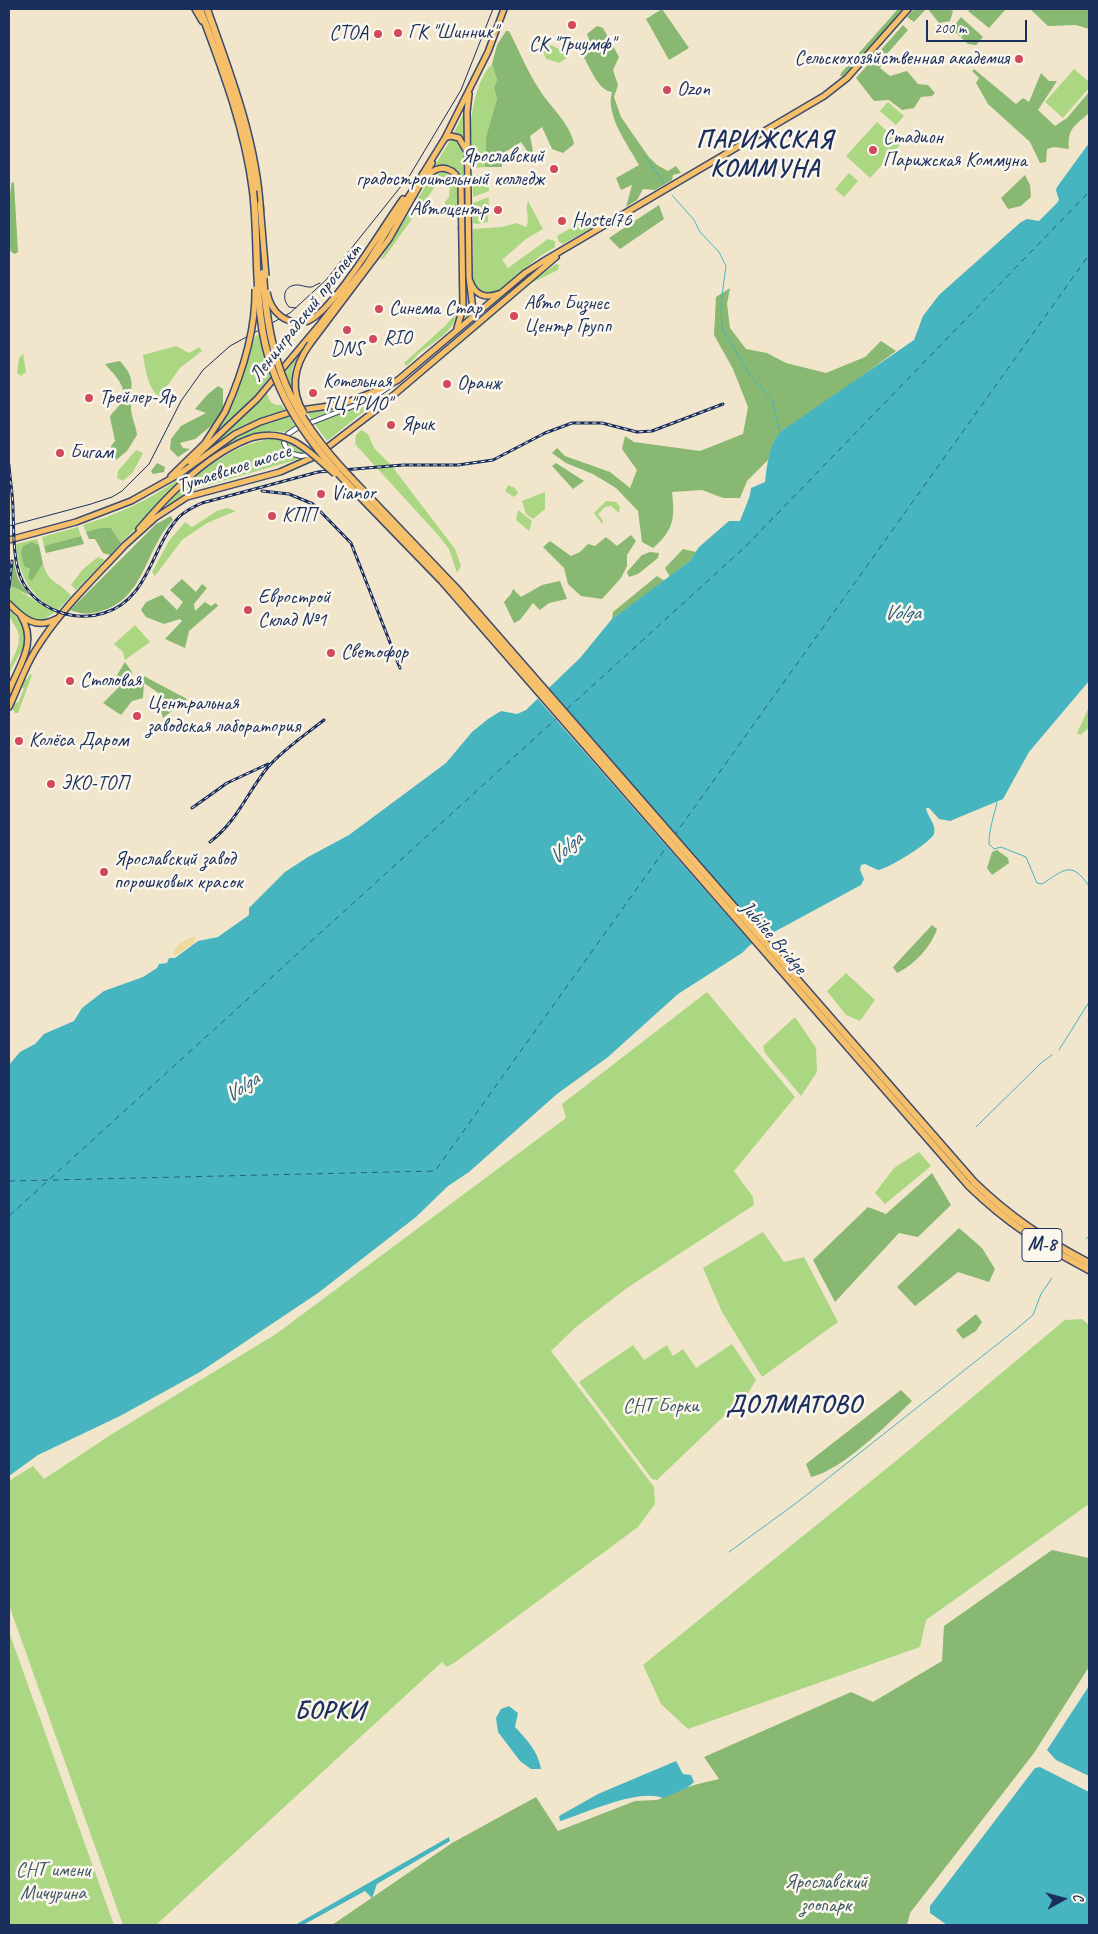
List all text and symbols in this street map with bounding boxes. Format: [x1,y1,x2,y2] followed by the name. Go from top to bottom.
[928,10,1029,42] scale bar
[566,19,578,31] marker: СК "Триумф"
[934,19,966,38] text: 200 m
[408,21,497,45] place label: ГК "Шинник"
[329,22,368,46] place label: СТОА
[392,27,404,39] marker: ГК "Шинник"
[372,28,384,40] marker: СТОА
[529,33,615,57] place label: СК "Триумф"
[795,47,1009,71] place label: Сельскохозяйственная академия
[1013,53,1025,65] marker: Сельскохозяйственная академия
[677,78,710,102] place label: Ozon
[661,84,673,96] marker: Ozon
[690,125,840,184] district label: ПАРИЖСКАЯ КОММУНА
[883,126,1027,173] place label: Стадион Парижская Коммуна
[867,144,879,156] marker: Стадион Парижская Коммуна
[356,145,544,192] place label: Ярославский градостроительный колледж
[548,163,560,175] marker: Ярославский градостроительный колледж
[410,198,488,222] place label: Автоцентр
[492,204,504,216] marker: Автоцентр
[572,209,632,233] place label: Hostel76
[556,215,568,227] marker: Hostel76
[245,239,367,387] street label: Ленинградский проспект
[524,292,611,339] place label: Авто Бизнес Центр Групп
[389,297,482,321] place label: Синема Стар
[373,303,385,315] marker: Синема Стар
[508,310,520,322] marker: Авто Бизнес Центр Групп
[341,324,353,336] marker: DNS
[383,327,411,351] place label: RIO
[367,333,379,345] marker: RIO
[331,338,363,362] place label: DNS
[323,370,392,417] place label: Котельная ТЦ "РИО"
[457,372,500,396] place label: Оранж
[441,378,453,390] marker: Оранж
[99,386,176,410] place label: Трейлер-Яр
[307,387,319,399] marker: Котельная ТЦ "РИО"
[83,392,95,404] marker: Трейлер-Яр
[401,413,434,437] place label: Ярик
[385,419,397,431] marker: Ярик
[174,439,294,499] street label: Тутаевское шоссе
[70,441,113,465] place label: Бигам
[54,447,66,459] marker: Бигам
[331,482,376,506] place label: Vianor
[315,488,327,500] marker: Vianor
[282,504,316,528] place label: КПП
[266,510,278,522] marker: КПП
[258,586,330,633] place label: Еврострой Склад №1
[884,600,920,626] water label: Volga
[242,604,254,616] marker: Еврострой Склад №1
[341,641,408,665] place label: Светофор
[325,647,337,659] marker: Светофор
[80,669,141,693] place label: Столовая
[64,675,76,687] marker: Столовая
[147,692,300,739] place label: Центральная заводская лаборатория
[131,710,143,722] marker: Центральная заводская лаборатория
[29,729,128,753] place label: Колёса Даром
[13,735,25,747] marker: Колёса Даром
[61,772,128,796] place label: ЭКО-ТОП
[45,778,57,790] marker: ЭКО-ТОП
[544,828,588,870] water label: Volga
[114,848,242,895] place label: Ярославский завод порошковых красок
[98,866,110,878] marker: Ярославский завод порошковых красок
[735,896,811,980] street label: Jubilee Bridge
[220,1067,264,1109] water label: Volga
[1022,1228,1062,1262] road number: М-8
[722,1390,866,1420] district label: ДОЛМАТОВО
[623,1395,699,1419] park label: СНТ Борки
[292,1696,368,1726] district label: БОРКИ
[16,1859,90,1906] park label: СНТ имени Мичурина
[785,1871,867,1918] park label: Ярославский зоопарк
[1038,1874,1088,1924] north arrow
[1070,1893,1087,1902] text: С

